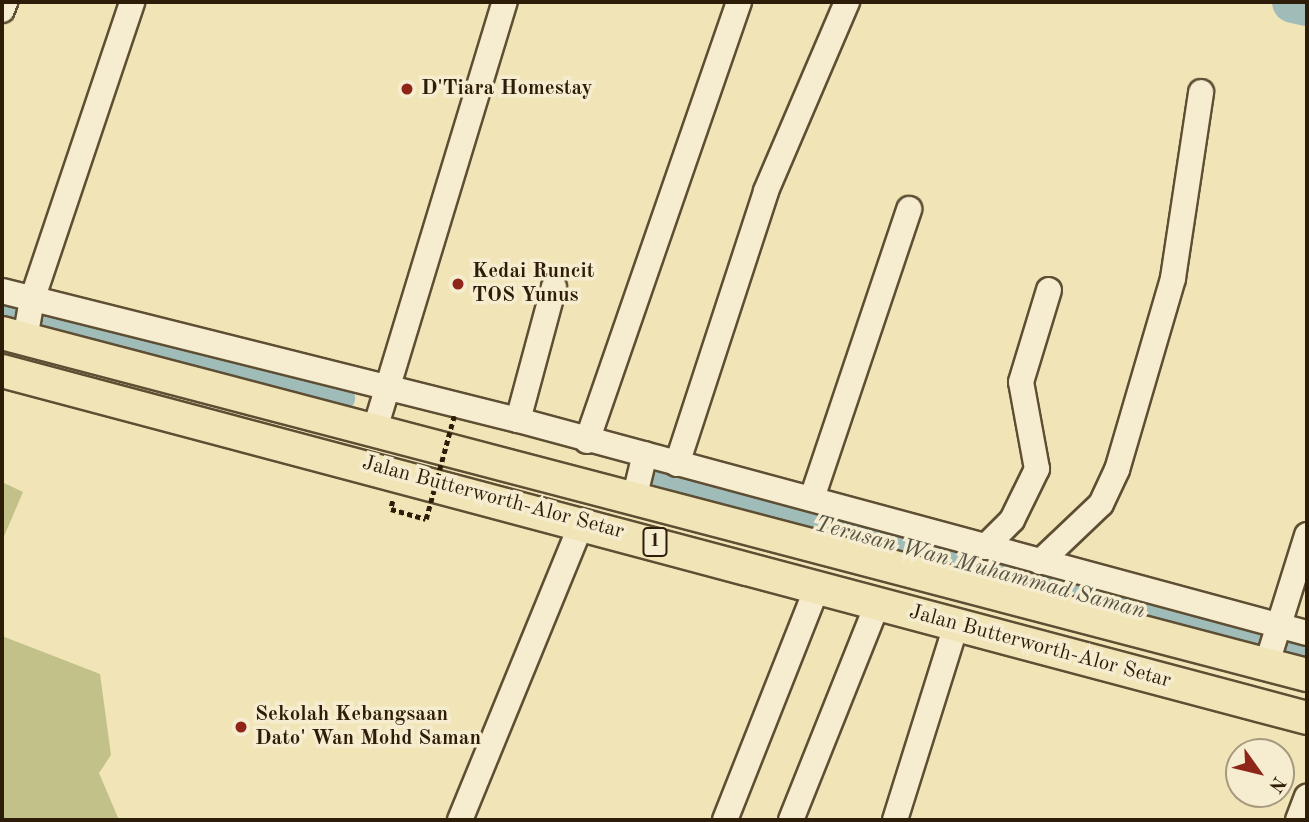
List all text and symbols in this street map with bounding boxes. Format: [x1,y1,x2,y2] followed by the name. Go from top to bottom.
[421,76,592,102] place label: D'Tiara Homestay
[399,81,415,97] marker: D'Tiara Homestay
[472,259,594,309] place label: Kedai Runcit TOS Yunus
[450,276,466,292] marker: Kedai Runcit TOS Yunus
[359,451,627,545] street label: Jalan Butterworth-Alor Setar
[812,511,1148,625] water label: Terusan Wan Muhammad Saman
[641,526,669,558] road number: 1
[906,600,1174,694] street label: Jalan Butterworth-Alor Setar
[255,702,481,752] place label: Sekolah Kebangsaan Dato' Wan Mohd Saman
[233,719,249,735] marker: Sekolah Kebangsaan Dato' Wan Mohd Saman
[1225,738,1295,808] north arrow
[1264,773,1288,795] text: N

